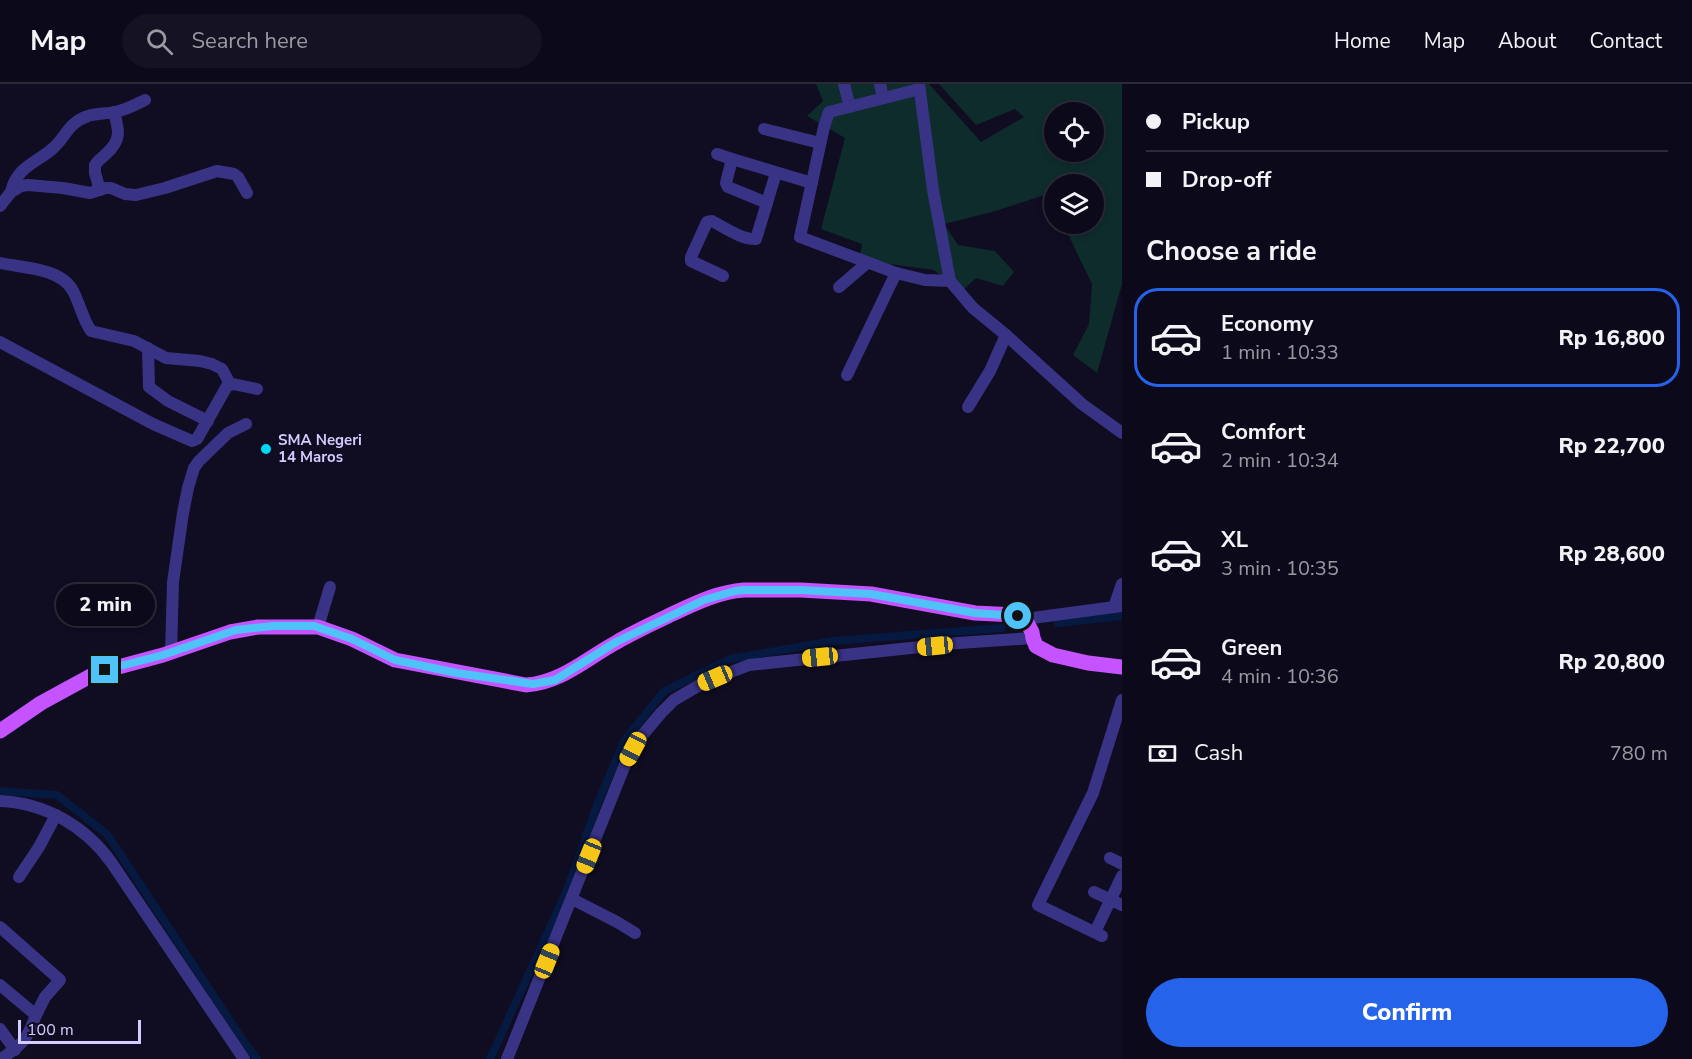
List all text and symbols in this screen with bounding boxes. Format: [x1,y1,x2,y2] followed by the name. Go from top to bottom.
[122,14,542,68] search box
[30,22,86,60] text: Map
[143,25,176,58] icon: search
[191,26,308,56] text: Search here
[1334,27,1391,55] text: Home
[1424,27,1465,55] text: Map
[1498,27,1556,55] text: About
[1589,27,1662,55] text: Contact
[1044,102,1104,234] map controls
[1044,102,1104,162] button: locate
[1182,107,1250,137] text: Pickup
[1182,165,1271,195] text: Drop-off
[1044,174,1104,234] button: layers
[1146,233,1317,270] text: Choose a ride
[1221,309,1313,339] text: Economy
[1149,311,1203,365] icon: car
[1558,323,1665,353] text: Rp 16,800
[1221,339,1339,366] text: 1 min · 10:33
[1221,417,1305,447] text: Comfort
[1149,419,1203,473] icon: car
[278,430,362,467] place label: SMA Negeri 14 Maros
[1558,431,1665,461] text: Rp 22,700
[259,442,273,456] marker: SMA Negeri 14 Maros
[1221,447,1339,474] text: 2 min · 10:34
[1221,525,1248,555] text: XL
[1149,527,1203,581] icon: car
[1558,539,1665,569] text: Rp 28,600
[1221,555,1339,582] text: 3 min · 10:35
[56,583,154,625] callout: 2 min
[79,591,132,618] text: 2 min
[1004,602,1031,629] route start
[1221,633,1282,663] text: Green
[916,635,954,657] car
[1149,635,1203,689] icon: car
[801,646,839,668] car
[1558,647,1665,677] text: Rp 20,800
[91,656,118,683] route end
[695,663,735,693] car
[1221,663,1339,690] text: 4 min · 10:36
[617,729,649,769] car
[1146,737,1179,770] icon: cash
[1194,738,1243,768] text: Cash
[1610,740,1668,767] text: 780 m
[574,836,604,876] car
[532,941,562,981] car
[1146,978,1668,1047] button: Confirm
[18,1017,141,1044] scale bar
[27,1019,74,1041] text: 100 m

